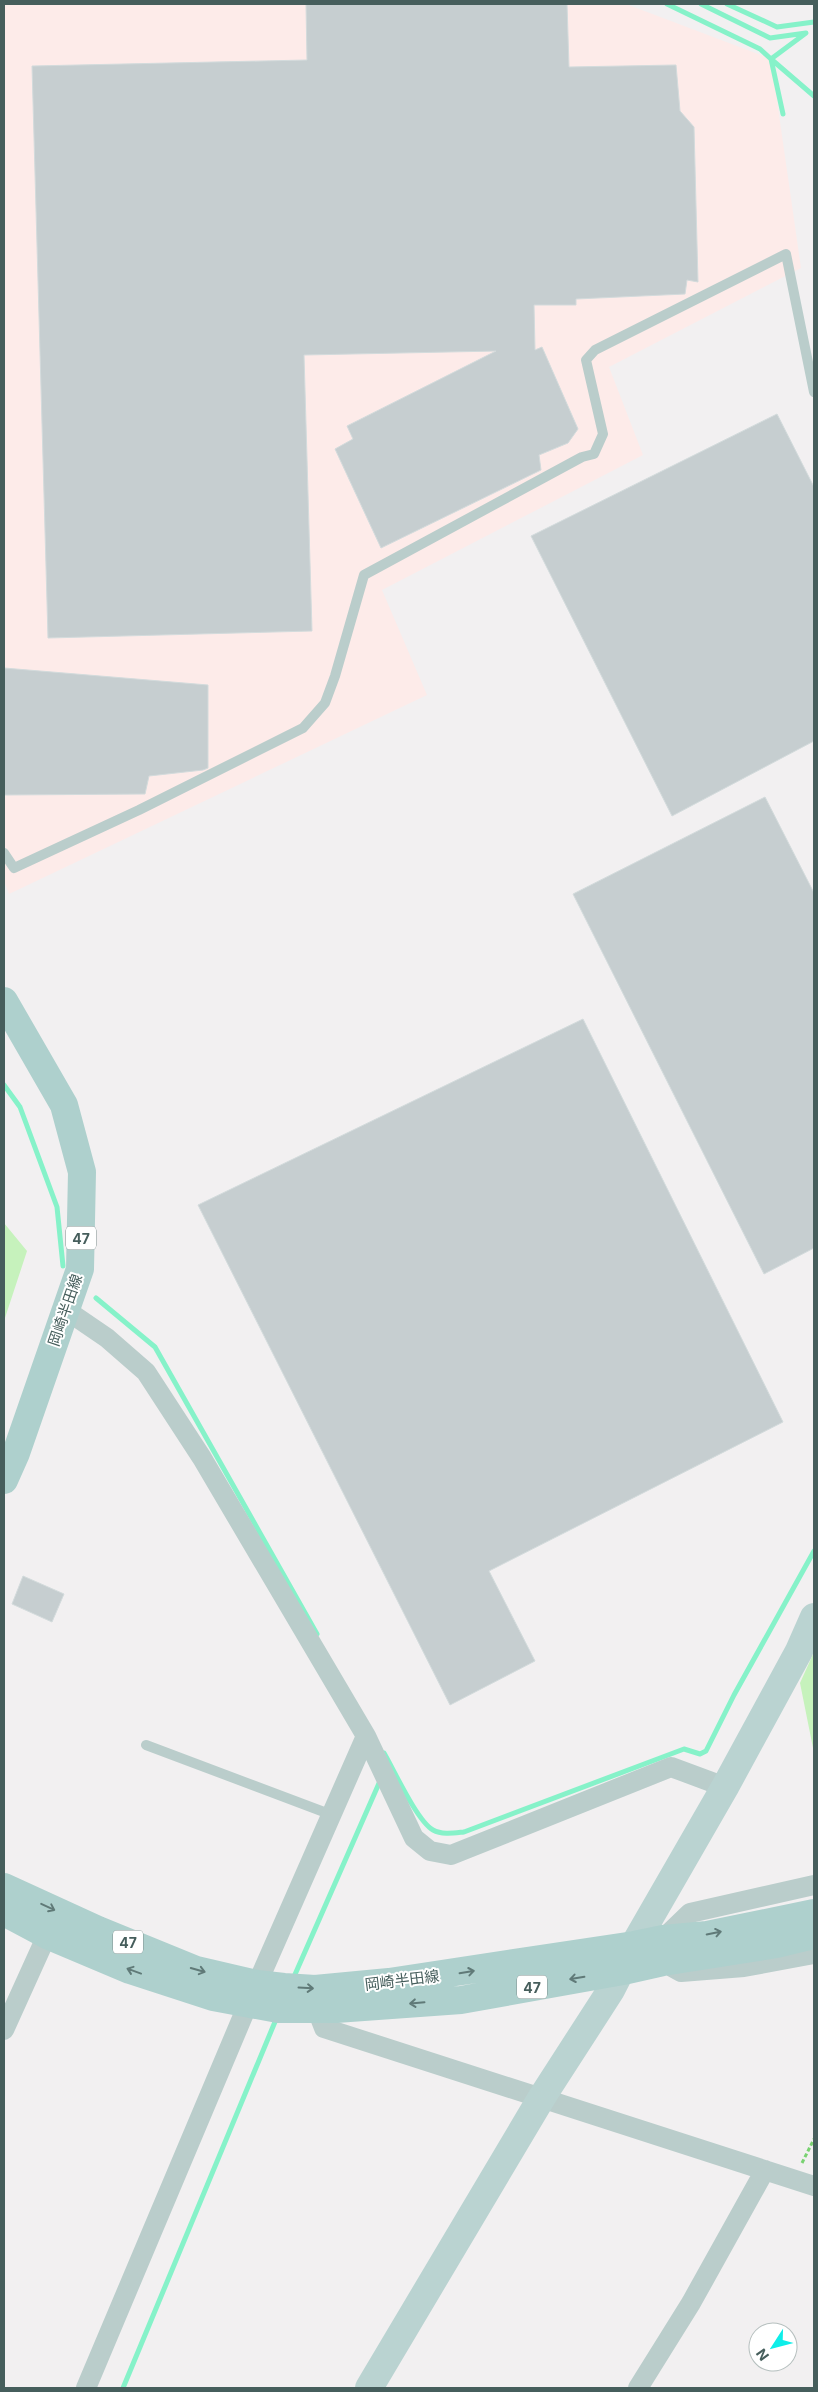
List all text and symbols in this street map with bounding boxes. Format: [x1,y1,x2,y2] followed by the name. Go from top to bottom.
[66,1226,96,1250] road number: 47
[44,1271,86,1349] street label: 岡崎半田線
[40,1903,55,1913] one-way arrow
[706,1928,722,1938] one-way arrow
[113,1930,143,1954] road number: 47
[126,1966,142,1975] one-way arrow
[189,1966,205,1976] one-way arrow
[364,1966,440,1994] street label: 岡崎半田線
[459,1966,475,1976] one-way arrow
[569,1974,585,1984] one-way arrow
[517,1975,547,1998] road number: 47
[297,1984,313,1993] one-way arrow
[409,1999,425,2008] one-way arrow
[748,2322,798,2372] north arrow
[752,2346,772,2364] text: N

